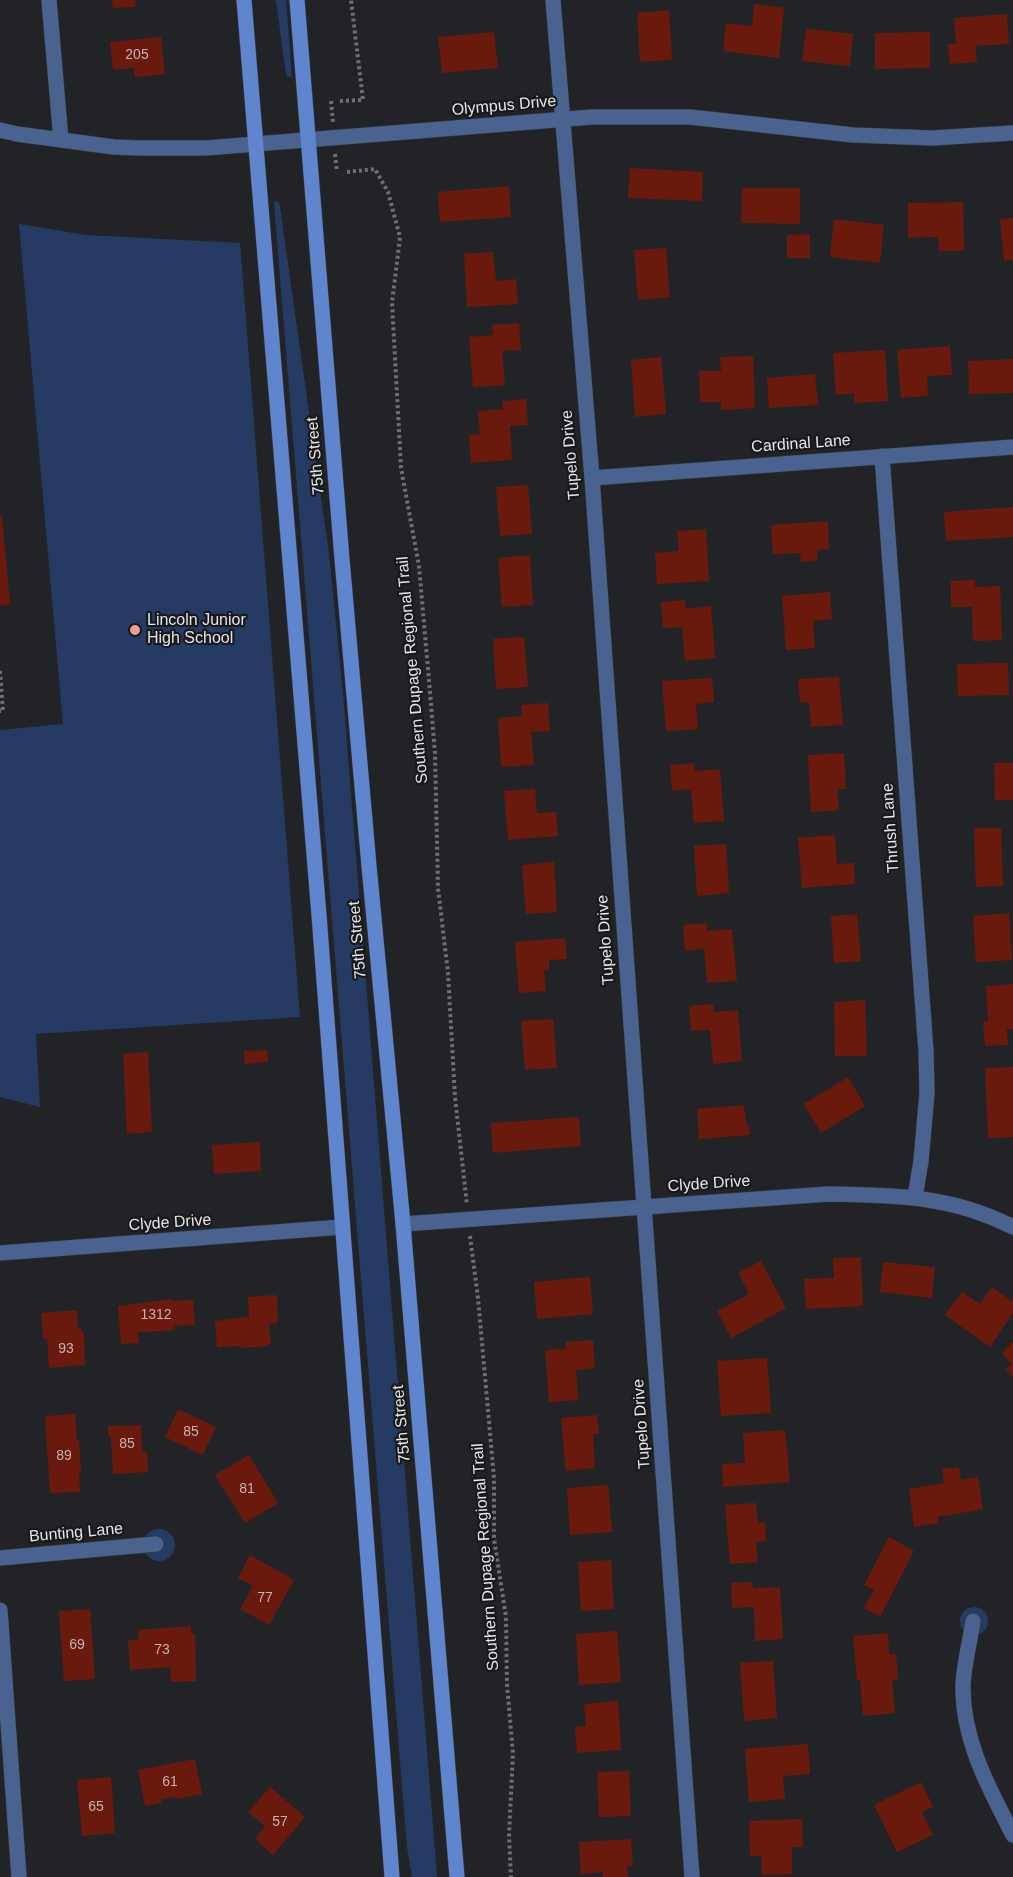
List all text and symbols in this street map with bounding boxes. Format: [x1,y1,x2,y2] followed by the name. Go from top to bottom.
[125,47,149,63] house number: 205
[451,92,557,120] street label: Olympus Drive
[558,409,584,501] street label: Tupelo Drive
[303,416,329,496] street label: 75th Street
[751,431,851,457] street label: Cardinal Lane
[394,556,432,784] street label: Southern Dupage Regional Trail
[147,611,246,649] place label: Lincoln Junior High School
[128,623,142,637] marker: Lincoln Junior High School
[878,783,904,873] street label: Thrush Lane
[593,894,619,986] street label: Tupelo Drive
[345,900,371,980] street label: 75th Street
[667,1172,751,1196] street label: Clyde Drive
[128,1211,212,1235] street label: Clyde Drive
[140,1307,172,1323] house number: 1312
[58,1341,74,1357] house number: 93
[629,1378,655,1470] street label: Tupelo Drive
[389,1384,415,1464] street label: 75th Street
[183,1424,199,1440] house number: 85
[119,1436,135,1452] house number: 85
[468,1443,504,1671] street label: Southern Dupage Regional Trail
[56,1448,72,1464] house number: 89
[239,1481,255,1497] house number: 81
[28,1519,124,1547] street label: Bunting Lane
[257,1590,273,1606] house number: 77
[69,1637,85,1653] house number: 69
[154,1642,170,1658] house number: 73
[162,1774,178,1790] house number: 61
[88,1799,104,1815] house number: 65
[272,1814,288,1830] house number: 57

